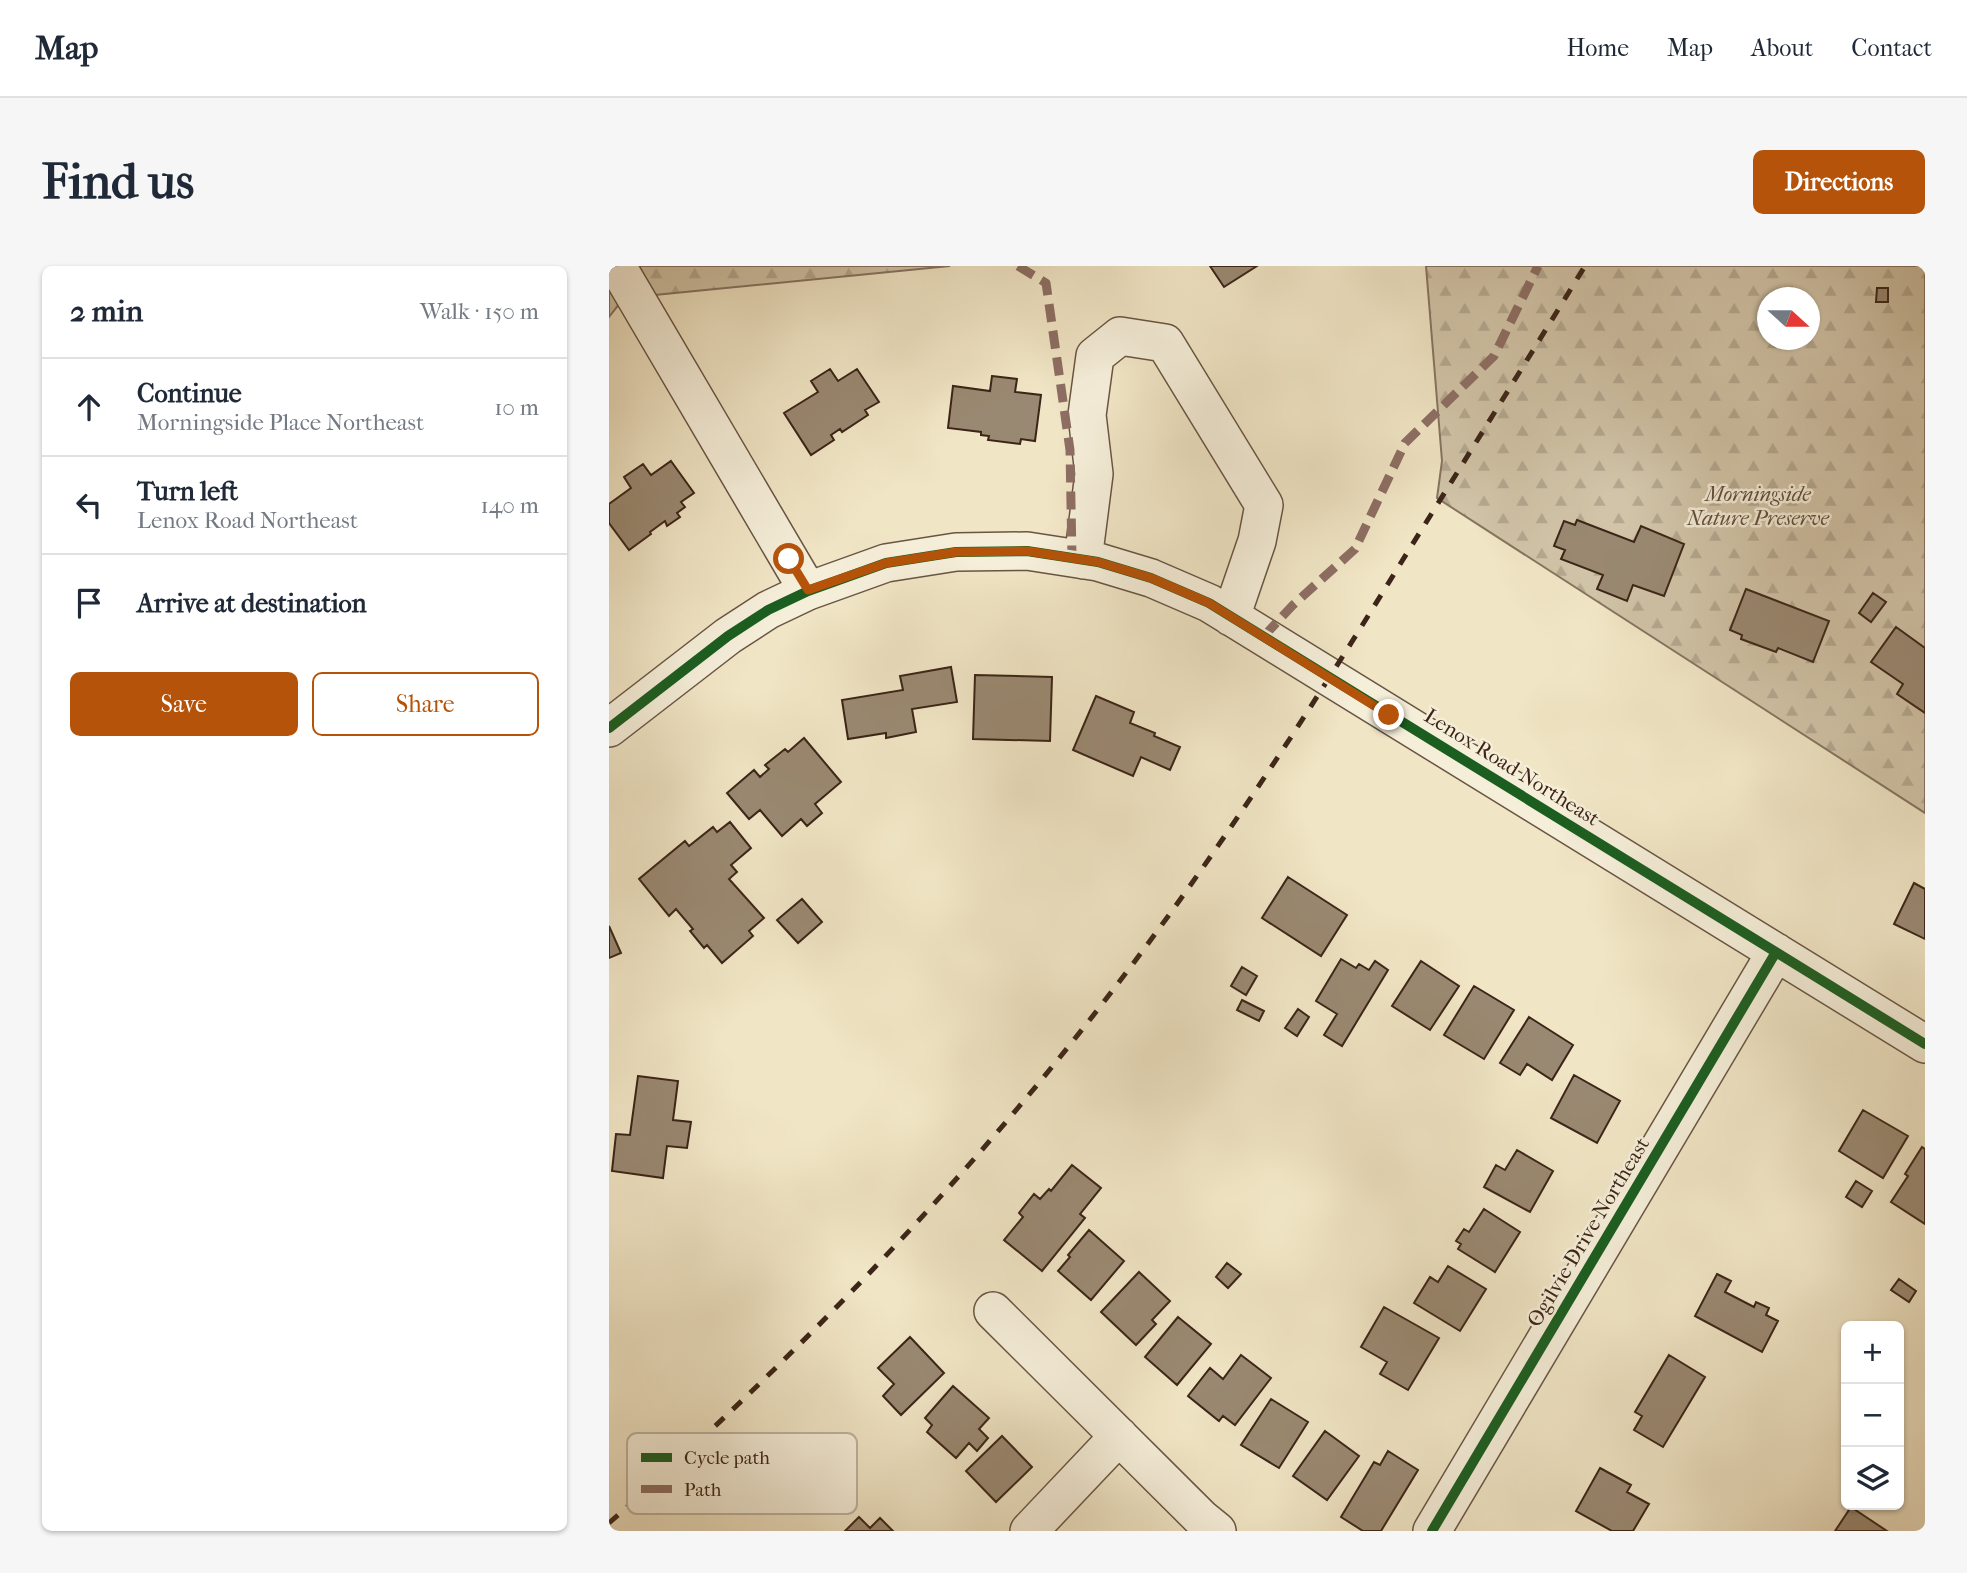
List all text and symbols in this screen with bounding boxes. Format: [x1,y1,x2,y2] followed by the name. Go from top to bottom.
[35,29,98,68] text: Map
[1567,34,1629,62] text: Home
[1667,34,1713,62] text: Map
[1751,34,1813,62] text: About
[1851,34,1932,62] text: Contact
[1753,150,1925,214] button: Directions
[42,153,194,211] text: Find us
[1757,287,1820,350] north arrow
[70,294,143,329] text: 2 min
[420,298,539,325] text: Walk · 150 m
[137,378,242,409] text: Continue
[70,388,108,426] icon: ahead
[494,394,539,421] text: 10 m
[137,409,424,436] text: Morningside Place Northeast
[137,476,238,507] text: Turn left
[1686,482,1830,530] park label: Morningside Nature Preserve
[70,486,108,524] icon: left
[480,492,539,519] text: 140 m
[137,507,358,534] text: Lenox Road Northeast
[773,543,804,574] route start
[70,584,108,622] icon: arrive
[137,588,367,619] text: Arrive at destination
[70,672,298,736] button: Save
[312,672,539,736] button: Share
[1373,699,1404,730] route end
[1420,703,1604,831] street label: Lenox Road Northeast
[1522,1133,1654,1331] street label: Ogilvie Drive Northeast
[1841,1321,1904,1510] map controls
[1841,1321,1904,1384] button: +
[1841,1384,1904,1447] button: −
[627,1433,857,1514] legend
[684,1447,770,1469] text: Cycle path
[1841,1447,1904,1510] button: layers
[684,1479,722,1501] text: Path

